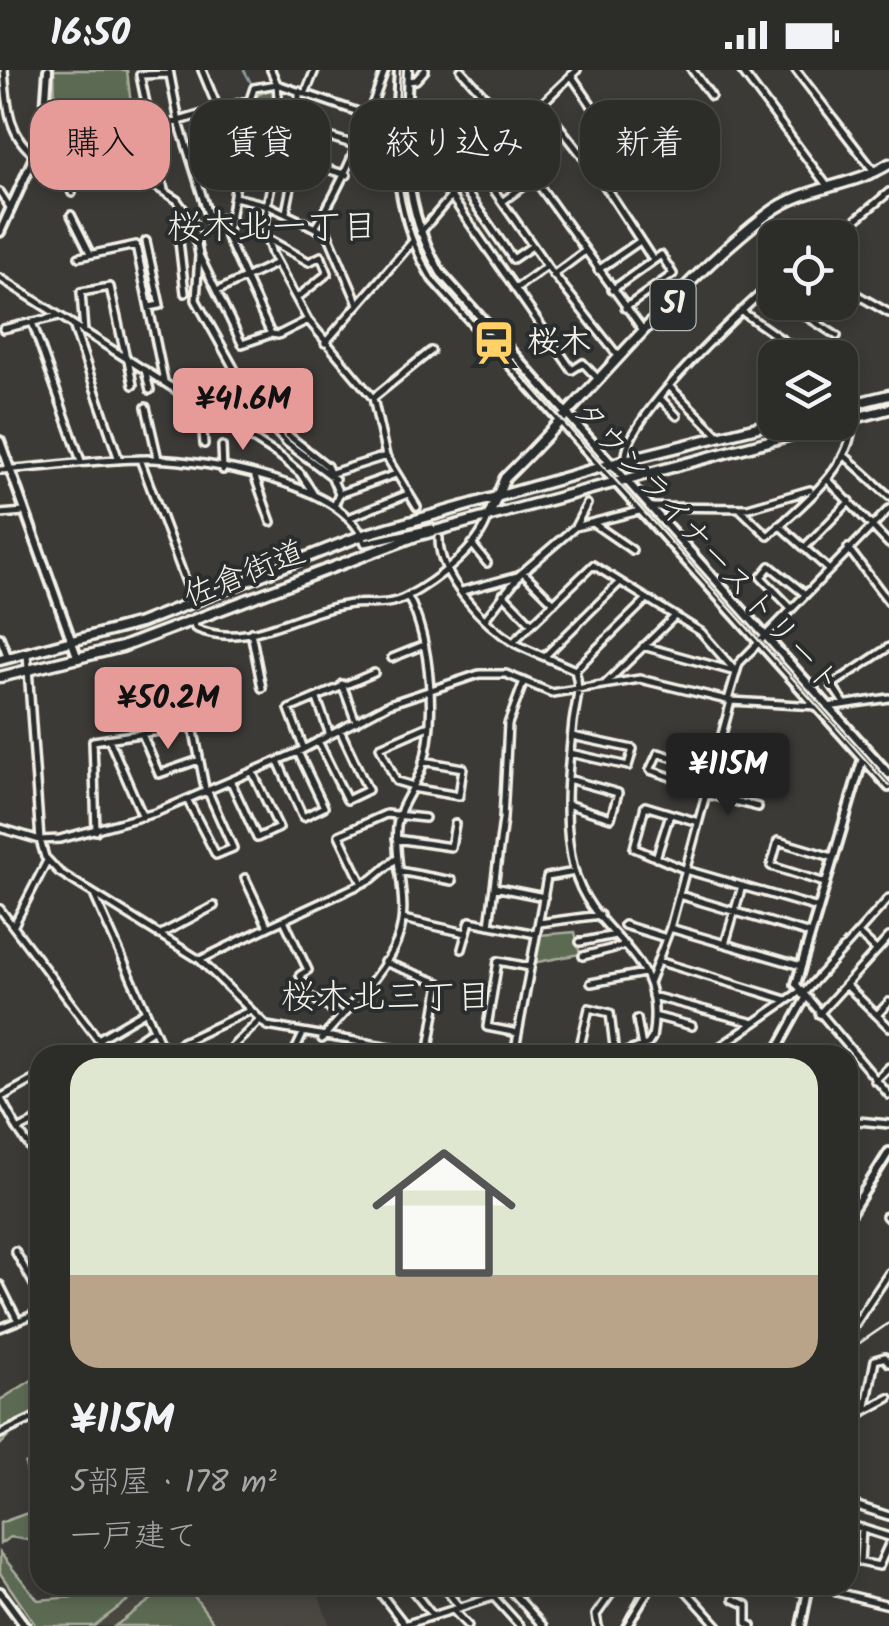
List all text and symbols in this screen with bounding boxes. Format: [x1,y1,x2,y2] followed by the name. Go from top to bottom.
[50,5,130,65] text: 16:50
[30,100,170,190] chip: 購入
[190,100,330,190] chip: 賃貸
[350,100,560,190] chip: 絞り込み
[580,100,720,190] chip: 新着
[167,201,377,257] district label: 桜木北一丁目
[758,220,858,440] map controls
[758,220,858,320] button: locate
[650,280,696,330] road number: 51
[527,318,591,369] place label: 桜木
[470,319,518,367] station icon: 桜木
[758,340,858,440] button: layers
[162,368,324,453] pin: ¥41.6M
[195,375,291,426] text: ¥41.6M
[559,389,853,707] street label: タウンライナーストリート
[176,527,314,623] street label: 佐倉街道
[87,667,249,752] pin: ¥50.2M
[117,674,219,725] text: ¥50.2M
[658,733,798,818] pin: ¥115M
[688,740,768,791] text: ¥115M
[281,971,491,1027] district label: 桜木北三丁目
[354,1123,534,1303] icon: home
[70,1388,174,1455] text: ¥115M
[70,1458,277,1509] text: 5部屋 · 178 m²
[70,1512,198,1563] text: 一戸建て

